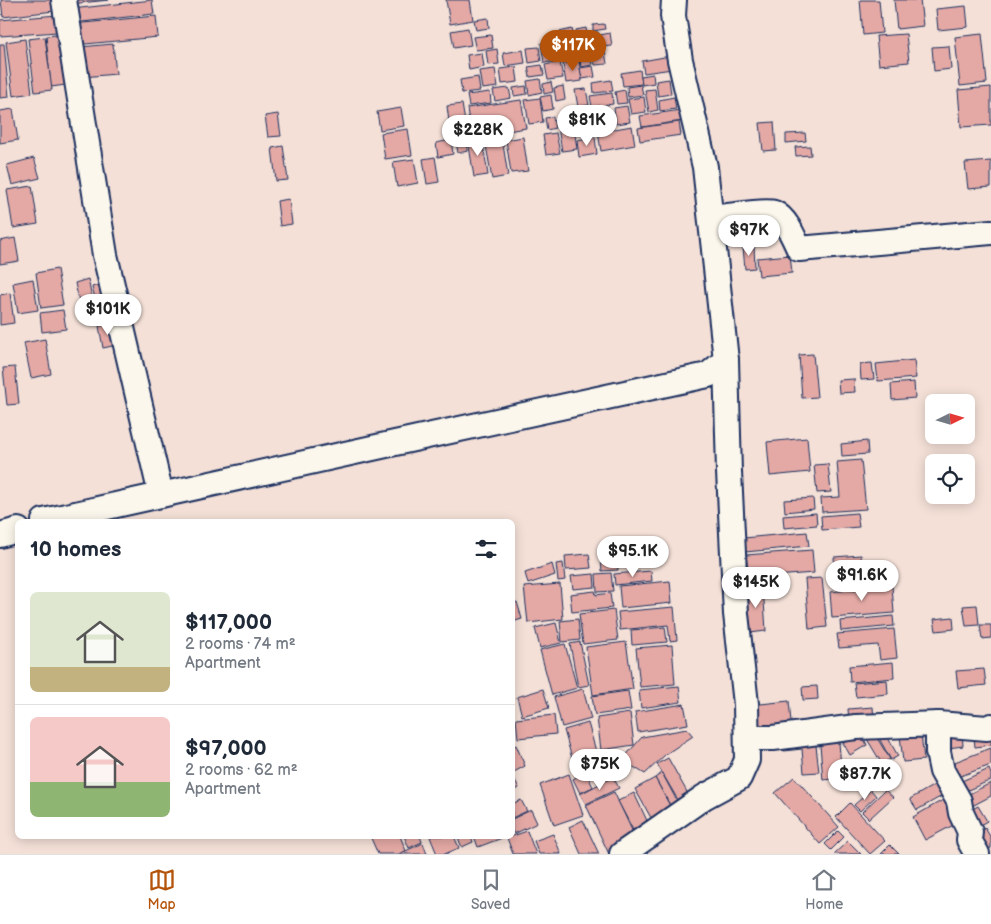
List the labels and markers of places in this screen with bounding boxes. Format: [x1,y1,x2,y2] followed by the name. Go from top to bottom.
[538,30,608,72] pin: $117K
[557,104,617,147] pin: $81K
[443,114,513,157] pin: $228K
[719,214,779,257] pin: $97K
[73,294,143,336] pin: $101K
[592,536,674,578] pin: $95.1K
[821,560,903,602] pin: $91.6K
[721,566,791,609] pin: $145K
[570,748,630,791] pin: $75K
[824,758,906,801] pin: $87.7K

